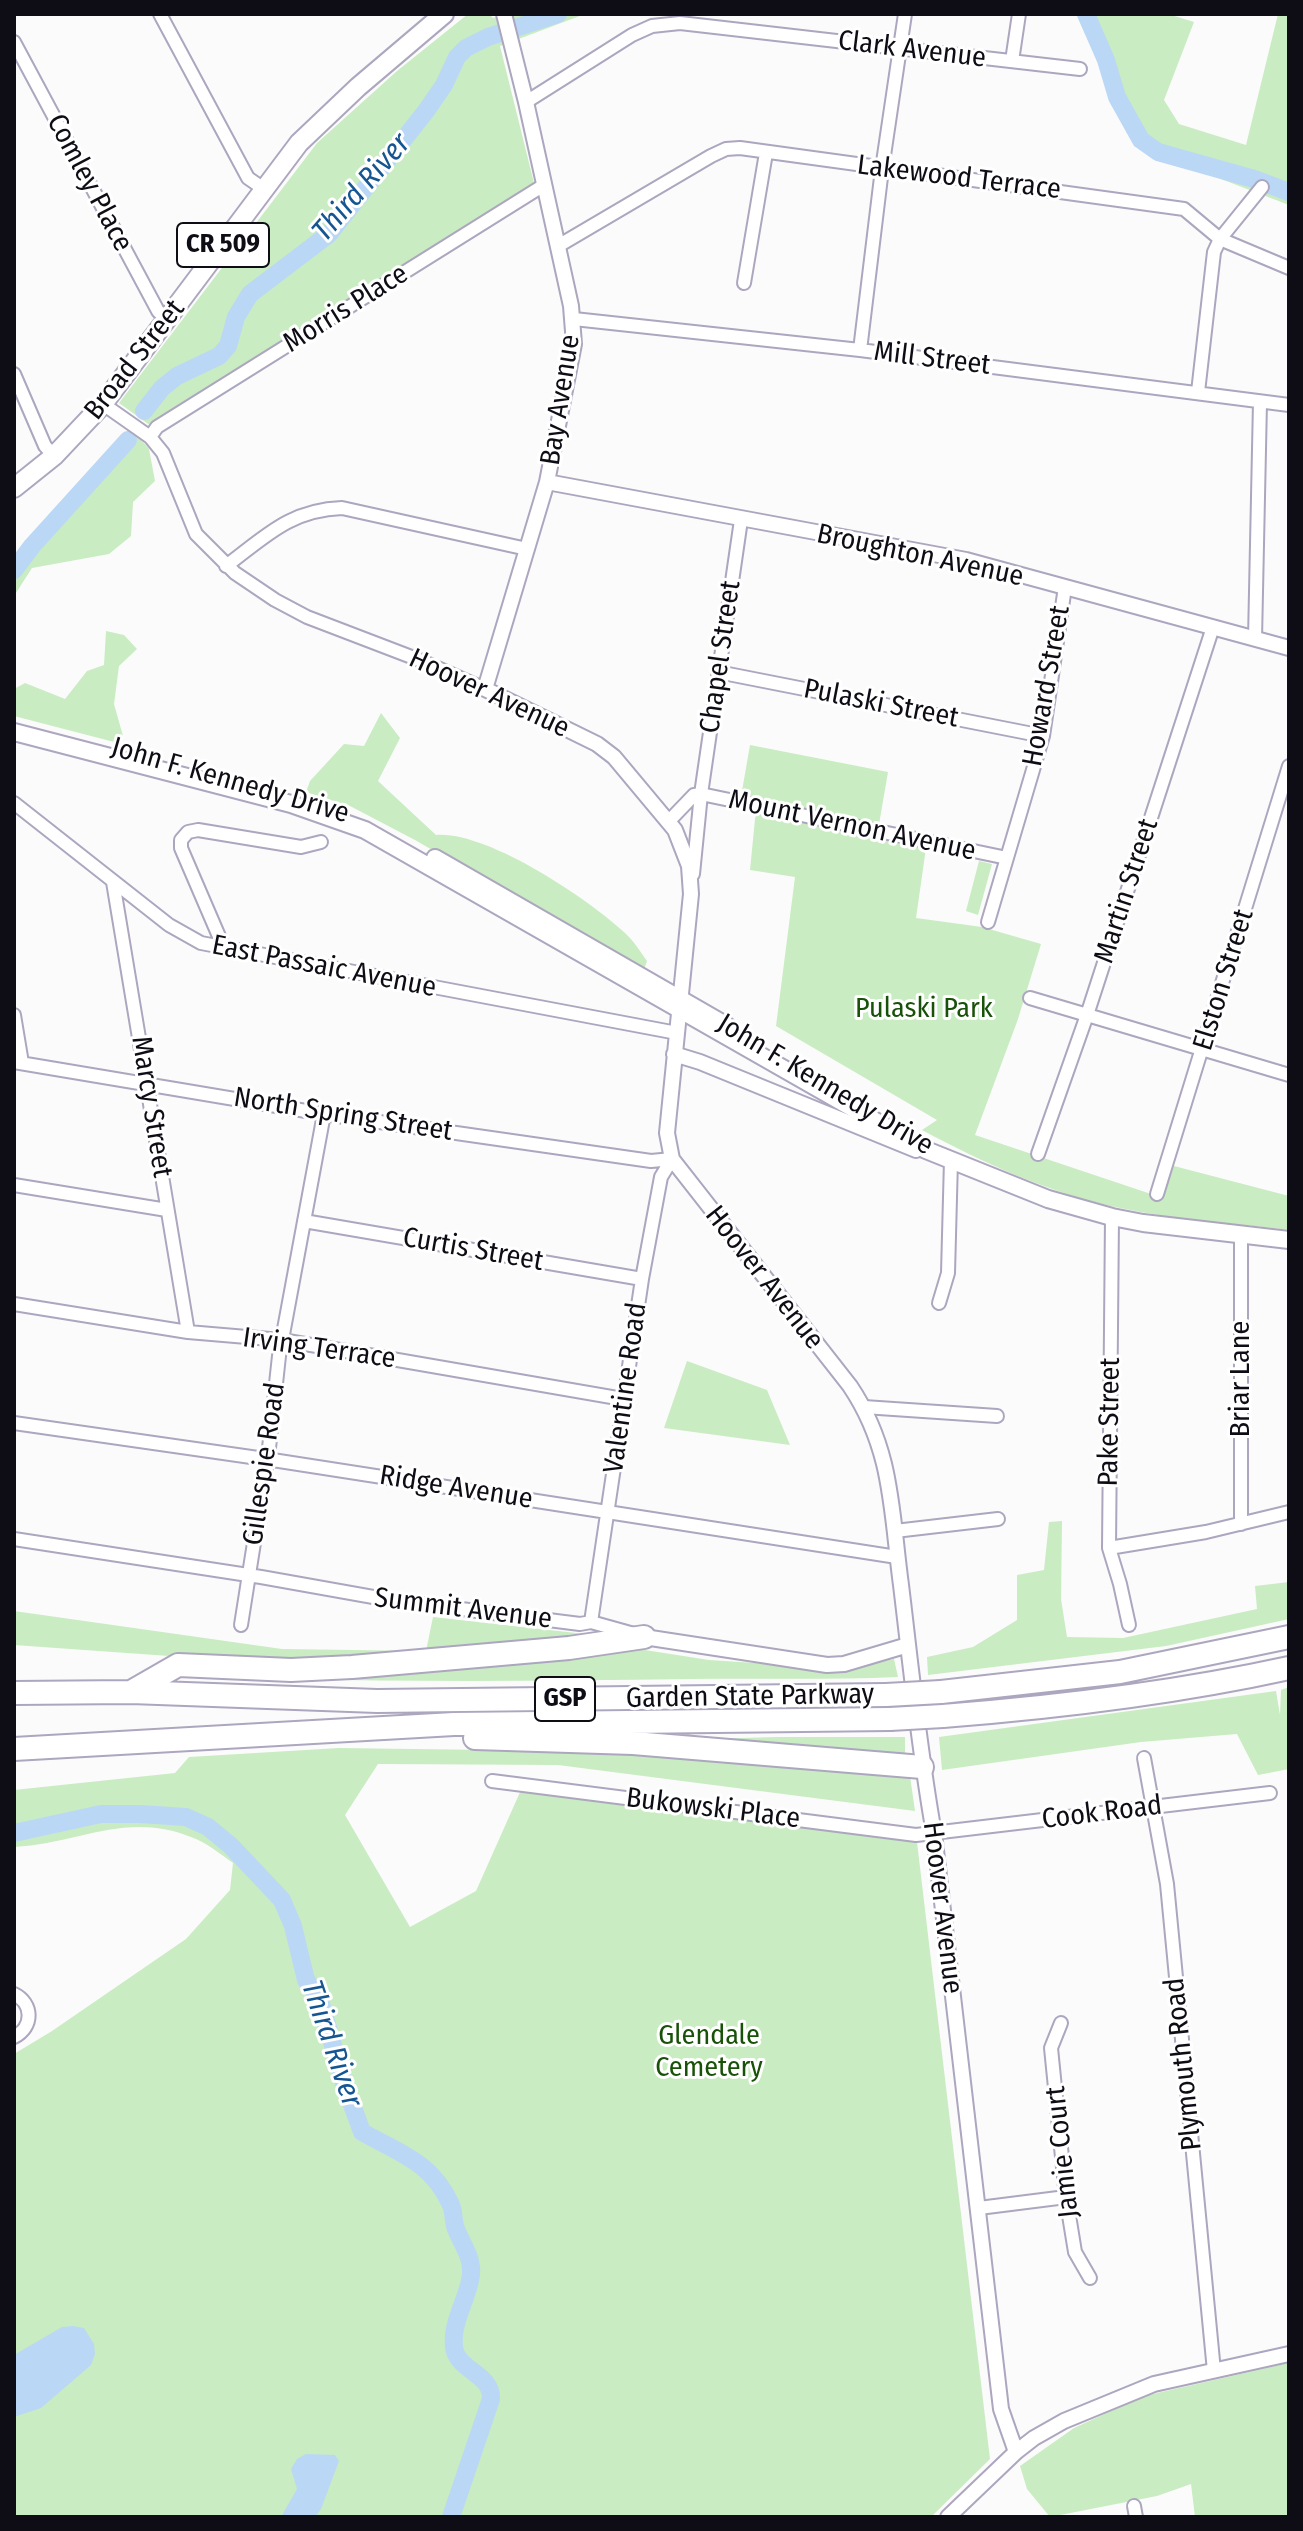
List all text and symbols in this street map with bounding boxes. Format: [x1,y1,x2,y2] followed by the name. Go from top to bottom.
[836,24,988,76] street label: Clark Avenue
[39,109,139,257] street label: Comley Place
[305,127,419,249] water label: Third River
[855,149,1063,207] street label: Lakewood Terrace
[177,223,269,267] road number: CR 509
[278,258,414,360] street label: Morris Place
[78,293,192,427] street label: Broad Street
[534,332,588,468] street label: Bay Avenue
[872,335,992,383] street label: Mill Street
[814,518,1026,594] street label: Broughton Avenue
[694,578,748,736] street label: Chapel Street
[1016,603,1078,769] street label: Howard Street
[404,642,574,746] street label: Hoover Avenue
[801,673,961,735] street label: Pulaski Street
[107,731,353,831] street label: John F. Kennedy Drive
[725,783,979,869] street label: Mount Vernon Avenue
[1088,815,1166,967] street label: Martin Street
[1187,905,1261,1055] street label: Elston Street
[209,929,439,1005] street label: East Passaic Avenue
[855,992,993,1026] park label: Pulaski Park
[711,1007,939,1163] street label: John F. Kennedy Drive
[123,1034,179,1180] street label: Marcy Street
[231,1081,455,1149] street label: North Spring Street
[698,1200,830,1356] street label: Hoover Avenue
[400,1221,546,1279] street label: Curtis Street
[597,1301,655,1475] street label: Valentine Road
[1224,1321,1258,1437] street label: Briar Lane
[240,1322,398,1376] street label: Irving Terrace
[1092,1357,1128,1487] street label: Pake Street
[237,1380,293,1548] street label: Gillespie Road
[377,1459,535,1517] street label: Ridge Avenue
[372,1581,554,1637] street label: Summit Avenue
[535,1677,595,1721] road number: GSP
[626,1678,874,1716] street label: Garden State Parkway
[624,1782,802,1836] street label: Bukowski Place
[1040,1789,1164,1837] street label: Cook Road
[915,1820,969,1996] street label: Hoover Avenue
[293,1976,369,2112] water label: Third River
[1158,1976,1210,2152] street label: Plymouth Road
[655,2019,763,2085] park label: Glendale Cemetery
[1039,2084,1087,2220] street label: Jamie Court

